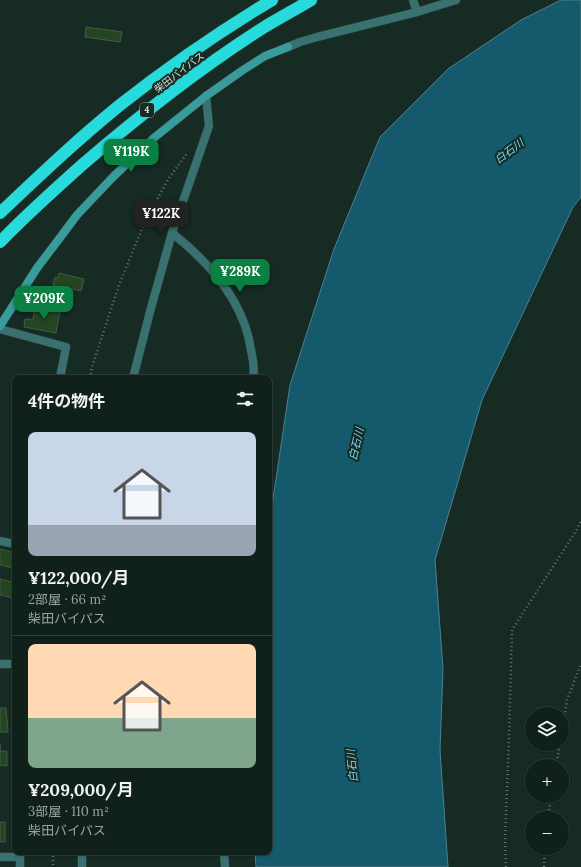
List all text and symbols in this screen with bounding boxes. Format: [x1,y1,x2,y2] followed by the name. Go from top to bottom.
[152,49,207,96] street label: 柴田バイパス
[140,103,154,117] road number: 4
[492,135,527,167] water label: 白石川
[103,139,159,173] pin: ¥119K
[113,143,149,160] text: ¥119K
[133,201,189,235] pin: ¥122K
[142,205,180,222] text: ¥122K
[212,259,268,293] pin: ¥289K
[220,263,260,280] text: ¥289K
[16,286,72,320] pin: ¥209K
[23,290,65,307] text: ¥209K
[234,388,256,410] icon: filters
[28,390,105,412] text: 4件の物件
[345,425,367,462] water label: 白石川
[106,458,178,530] icon: home
[28,567,130,589] text: ¥122,000/月
[28,591,106,608] text: 2部屋 · 66 m²
[28,610,106,627] text: 柴田バイパス
[106,670,178,742] icon: home
[525,707,569,855] map controls
[525,707,569,751] button: layers
[343,748,361,783] water label: 白石川
[525,759,569,803] button: +
[28,779,134,801] text: ¥209,000/月
[28,803,109,820] text: 3部屋 · 110 m²
[525,811,569,855] button: −
[28,822,106,839] text: 柴田バイパス

